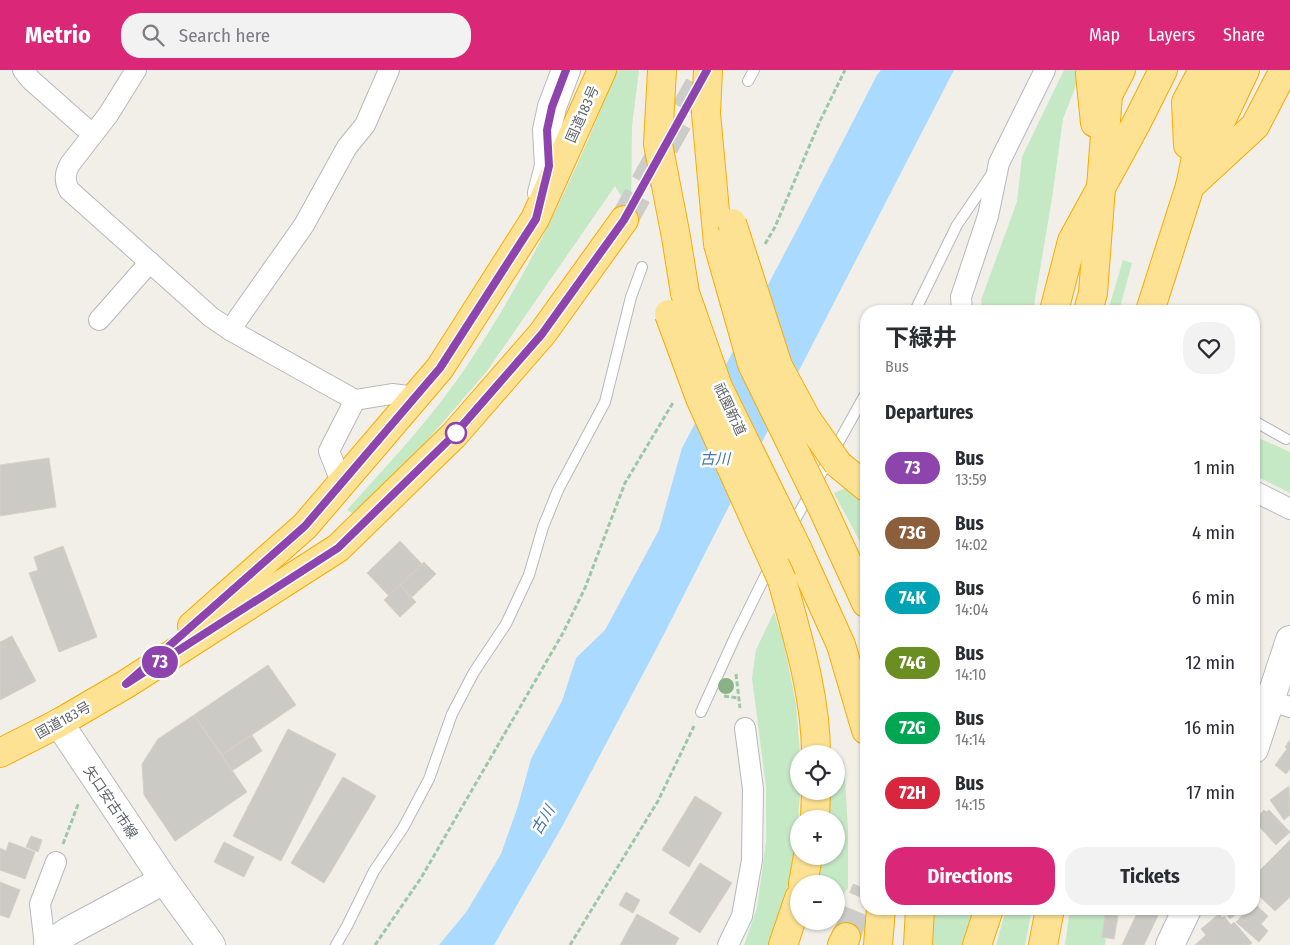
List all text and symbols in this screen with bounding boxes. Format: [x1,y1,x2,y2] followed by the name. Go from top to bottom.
[121,13,471,58] search box
[25,21,91,49] text: Metrio
[139,21,167,49] icon: search
[179,24,270,47] text: Search here
[1089,24,1120,46] text: Map
[1148,24,1195,46] text: Layers
[1223,24,1265,46] text: Share
[562,83,603,145] street label: 国道183号
[1183,322,1235,374] button: heart
[885,324,957,352] text: 下緑井
[885,357,909,376] text: Bus
[710,380,749,438] street label: 祇園新道
[885,401,973,424] text: Departures
[445,422,467,444] unlabelled marker
[955,447,984,470] text: Bus
[700,450,732,468] water label: 古川
[1194,456,1235,479] text: 1 min
[904,457,921,479] text: 73
[955,470,987,489] text: 13:59
[955,512,984,535] text: Bus
[1192,521,1235,544] text: 4 min
[899,522,926,544] text: 73G
[955,535,988,554] text: 14:02
[955,577,984,600] text: Bus
[1192,586,1235,609] text: 6 min
[899,587,926,609] text: 74K
[955,600,988,619] text: 14:04
[955,642,984,665] text: Bus
[138,646,182,678] line badge: 73
[152,651,168,673] text: 73
[1185,651,1235,674] text: 12 min
[899,652,926,674] text: 74G
[955,665,986,684] text: 14:10
[33,698,94,743] street label: 国道183号
[955,707,984,730] text: Bus
[1184,716,1235,739] text: 16 min
[899,717,926,739] text: 72G
[955,730,986,749] text: 14:14
[790,745,845,930] map controls
[790,745,845,800] button: locate
[80,763,141,842] street label: 矢口安古市線
[955,772,984,795] text: Bus
[1186,781,1235,804] text: 17 min
[899,782,926,804] text: 72H
[955,795,985,814] text: 14:15
[528,801,559,837] water label: 古川
[790,810,845,865] button: +
[885,847,1055,905] button: Directions
[1065,847,1235,905] button: Tickets
[790,875,845,930] button: −

